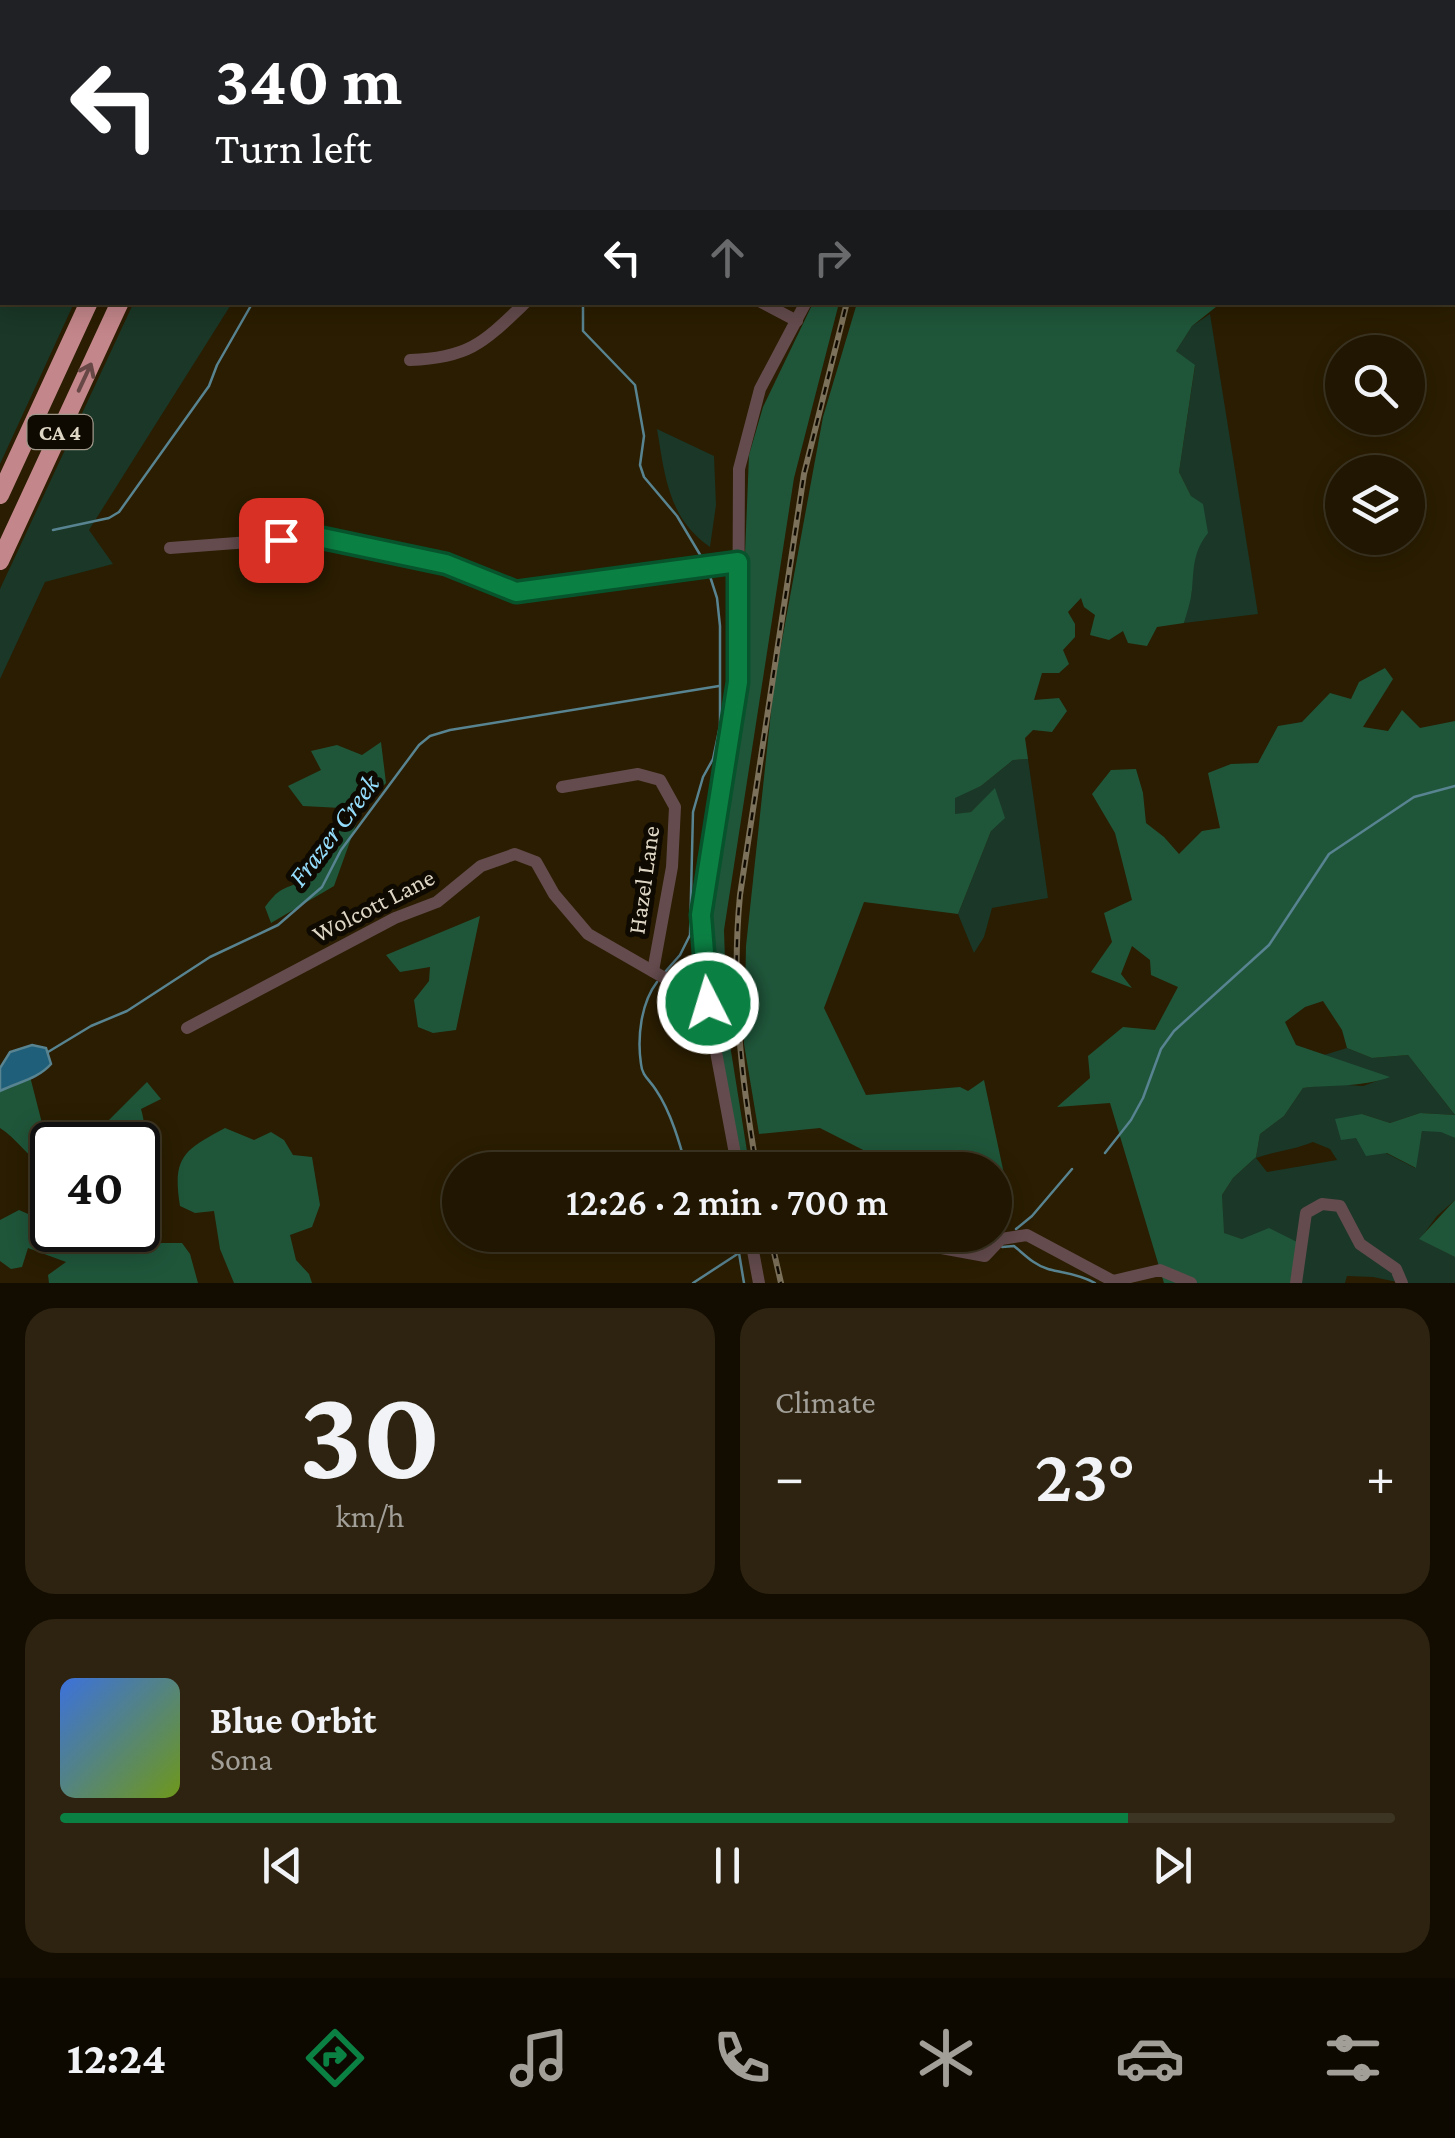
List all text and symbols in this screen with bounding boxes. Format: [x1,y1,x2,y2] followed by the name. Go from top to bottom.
[50,40,180,170] icon: left
[215,41,402,119] text: 340 m
[215,123,372,173] text: Turn left
[595,230,650,285] icon: left
[700,230,755,285] icon: ahead
[805,230,860,285] icon: right
[1325,335,1425,555] map controls
[1325,335,1425,435] button: search
[77,363,96,393] one-way arrow
[28,415,92,449] road number: CA 4
[1325,455,1425,555] button: layers
[239,498,324,583] pin
[254,513,309,568] icon: arrive
[281,767,386,892] water label: Frazer Creek
[623,824,664,936] street label: Hazel Lane
[308,863,439,948] street label: Wolcott Lane
[656,951,760,1055] position arrow
[30,1122,160,1252] speed limit sign: 40
[566,1181,888,1223] text: 12:26 · 2 min · 700 m
[299,1360,441,1505] text: 30
[775,1384,876,1420] text: Climate
[1035,1434,1135,1517] text: 23°
[775,1446,804,1507] text: −
[1366,1446,1395,1507] text: +
[336,1498,405,1534] text: km/h
[210,1699,377,1741] text: Blue Orbit
[210,1741,273,1777] text: Sona
[255,1838,310,1893] icon: previous
[700,1838,755,1893] icon: pause
[1145,1838,1200,1893] icon: next
[300,2023,370,2093] icon: directions
[504,2023,574,2093] icon: music
[707,2023,777,2093] icon: phone
[911,2023,981,2093] icon: climate
[1115,2023,1185,2093] icon: car
[1318,2023,1388,2093] icon: filters
[67,2033,166,2083] text: 12:24

